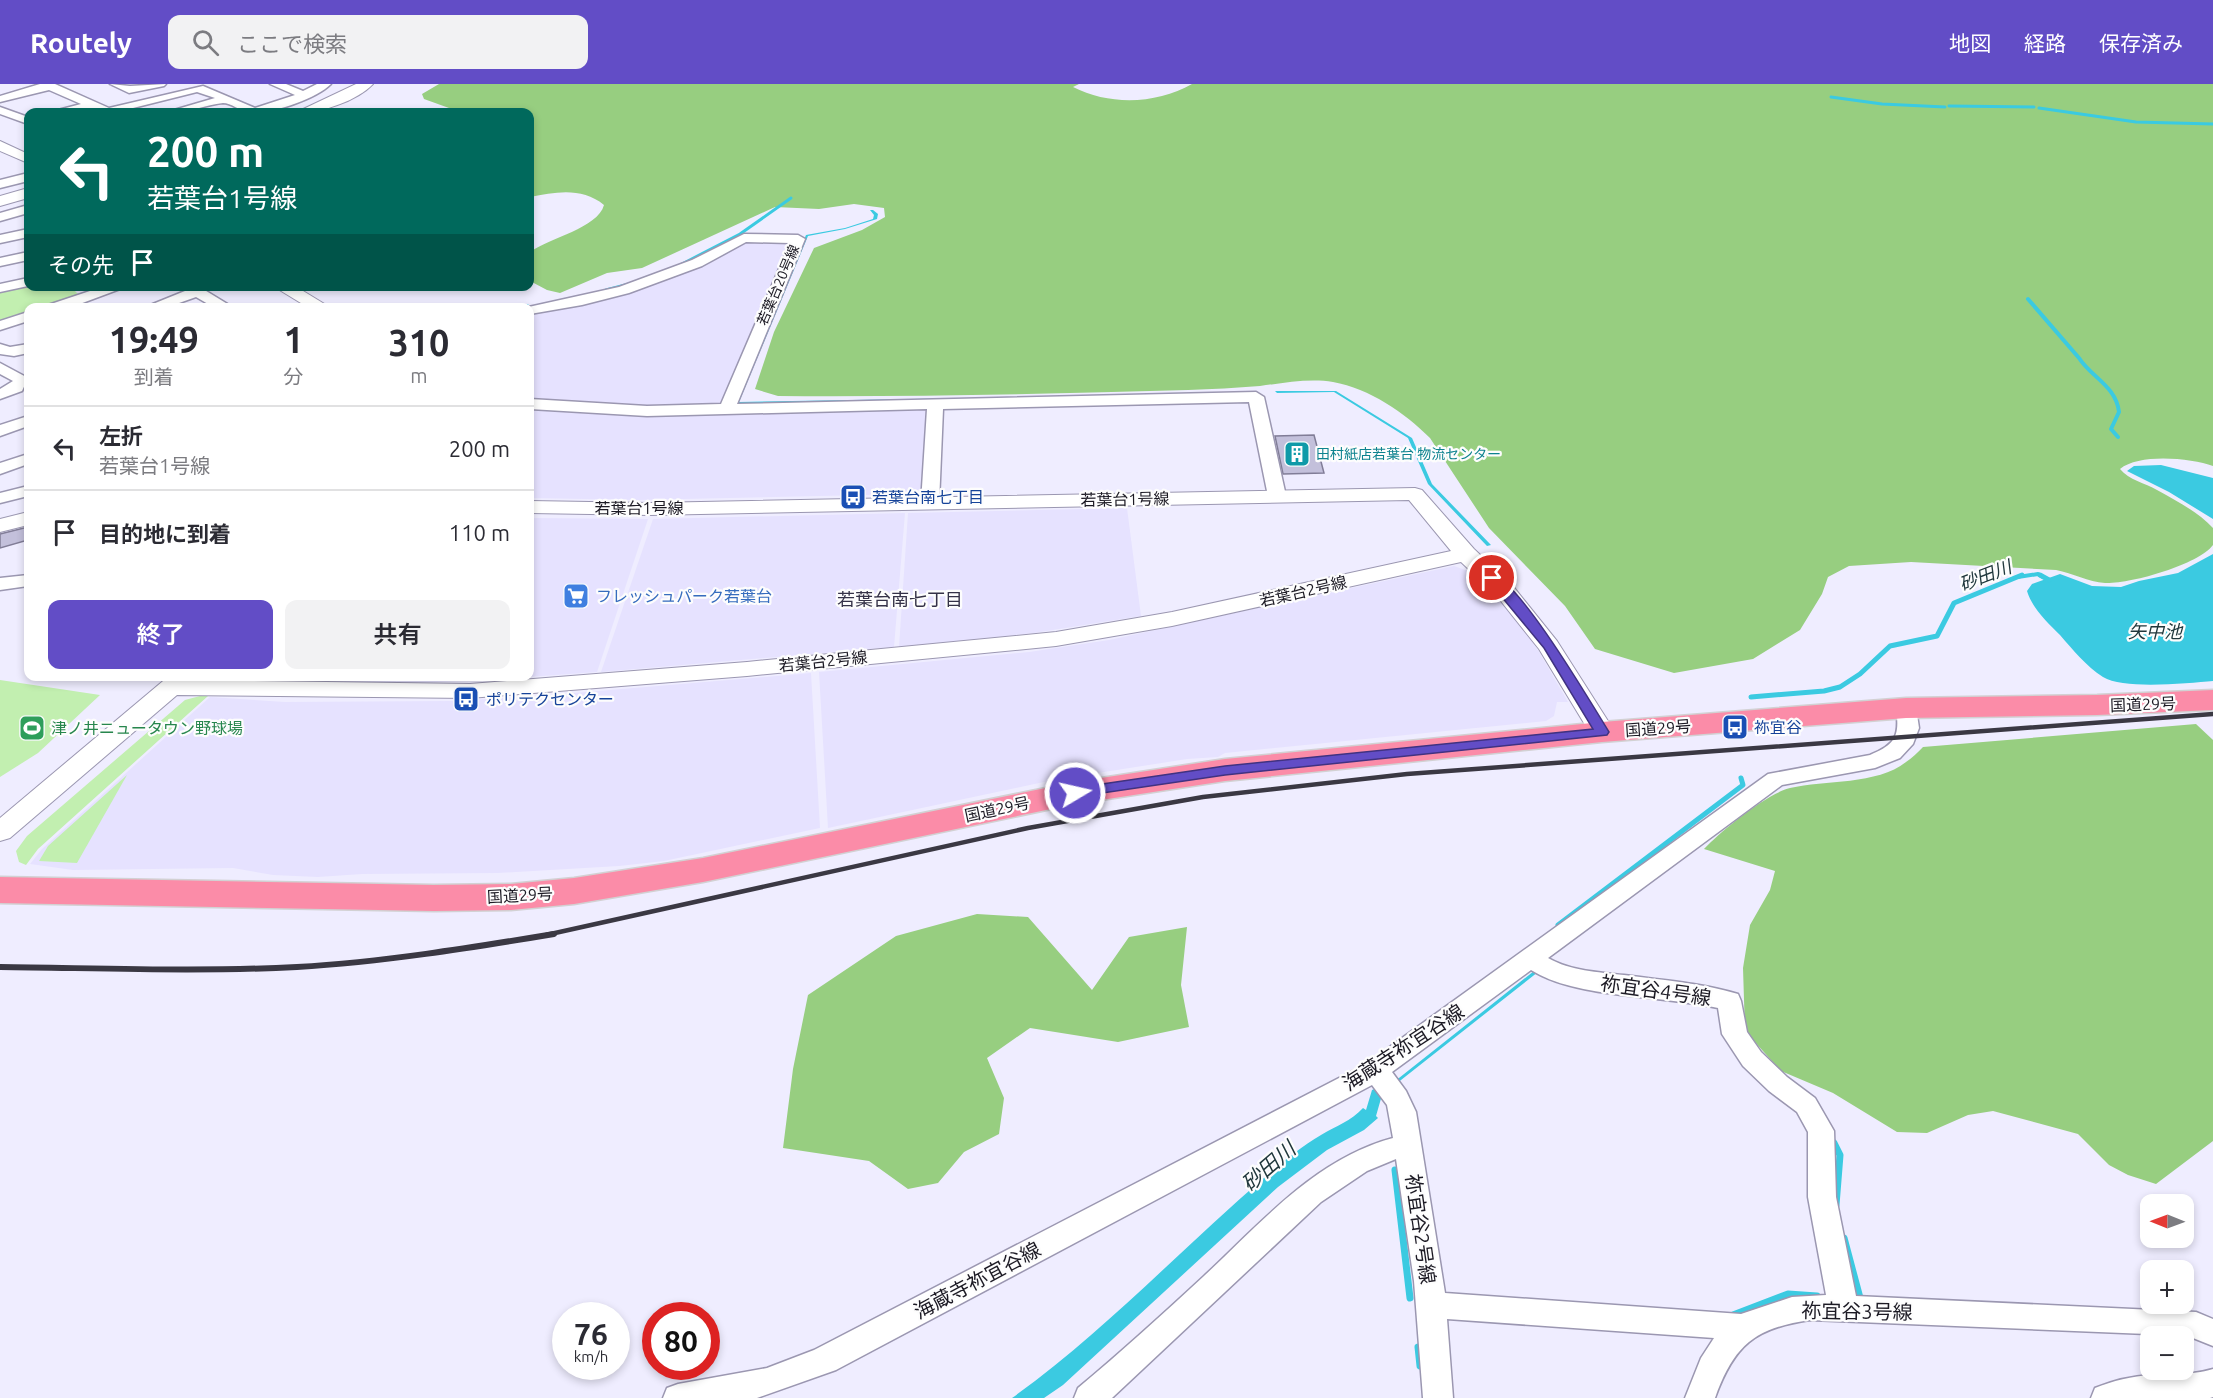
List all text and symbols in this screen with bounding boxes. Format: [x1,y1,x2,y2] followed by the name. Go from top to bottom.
[168,15,588,69] search box
[189,26,222,59] icon: search
[30,27,132,58] text: Routely
[237,31,347,56] text: ここで検索
[1949,31,1991,55] text: 地図
[2024,31,2066,55] text: 経路
[2099,31,2183,55] text: 保存済み
[147,128,264,175] text: 200 m
[48,132,126,210] icon: left
[147,183,297,213] text: 若葉台1号線
[754,242,802,328] street label: 若葉台20号線
[126,246,159,279] icon: arrive
[48,252,114,277] text: その先
[109,319,199,360] text: 19:49
[283,319,304,360] text: 1
[388,322,449,363] text: 310
[410,364,428,387] text: m
[134,365,174,388] text: 到着
[284,365,304,388] text: 分
[99,423,143,448] text: 左折
[48,432,81,465] icon: left
[449,436,510,461] text: 200 m
[1282,439,1312,469] building icon: 田村紙店若葉台 物流センター
[1316,446,1501,462] place label: 田村紙店若葉台 物流センター
[99,454,210,477] text: 若葉台1号線
[838,482,868,512] bus stop icon: 若葉台南七丁目
[872,488,984,506] place label: 若葉台南七丁目
[1080,489,1170,509] street label: 若葉台1号線
[594,499,684,517] street label: 若葉台1号線
[48,516,81,549] icon: arrive
[449,520,510,545] text: 110 m
[99,521,231,546] text: 目的地に到着
[1466,552,1517,603] pin
[1956,555,2016,594] water label: 砂田川
[1475,561,1508,594] icon: arrive
[1258,572,1348,610] street label: 若葉台2号線
[561,581,591,611] supermarket icon: フレッシュパーク若葉台
[596,587,772,605] place label: フレッシュパーク若葉台
[837,589,963,609] district label: 若葉台南七丁目
[48,600,273,669] button: 終了
[285,600,510,669] button: 共有
[2128,621,2184,641] water label: 矢中池
[778,647,868,675] street label: 若葉台2号線
[451,684,481,714] bus stop icon: ポリテクセンター
[486,690,614,708] place label: ポリテクセンター
[2110,694,2176,714] street label: 国道29号
[1720,712,1750,742] bus stop icon: 祢宜谷
[17,713,47,743] sports icon: 津ノ井ニュータウン野球場
[1624,717,1692,739] street label: 国道29号
[1754,718,1802,736] place label: 祢宜谷
[51,719,243,737] place label: 津ノ井ニュータウン野球場
[1043,761,1107,825] position arrow
[963,793,1031,825] street label: 国道29号
[487,884,553,906] street label: 国道29号
[1599,971,1713,1009] street label: 祢宜谷4号線
[1338,999,1468,1095] street label: 海蔵寺祢宜谷線
[1236,1135,1301,1196] water label: 砂田川
[1402,1172,1440,1286] street label: 祢宜谷2号線
[2140,1194,2194,1248] north arrow
[2140,1194,2194,1380] map controls
[910,1237,1044,1323] street label: 海蔵寺祢宜谷線
[2140,1260,2194,1314] button: +
[1801,1299,1913,1323] street label: 祢宜谷3号線
[642,1302,720,1380] speed limit sign: 80
[574,1317,608,1351] text: 76
[2140,1326,2194,1380] button: −
[574,1348,608,1365] text: km/h

